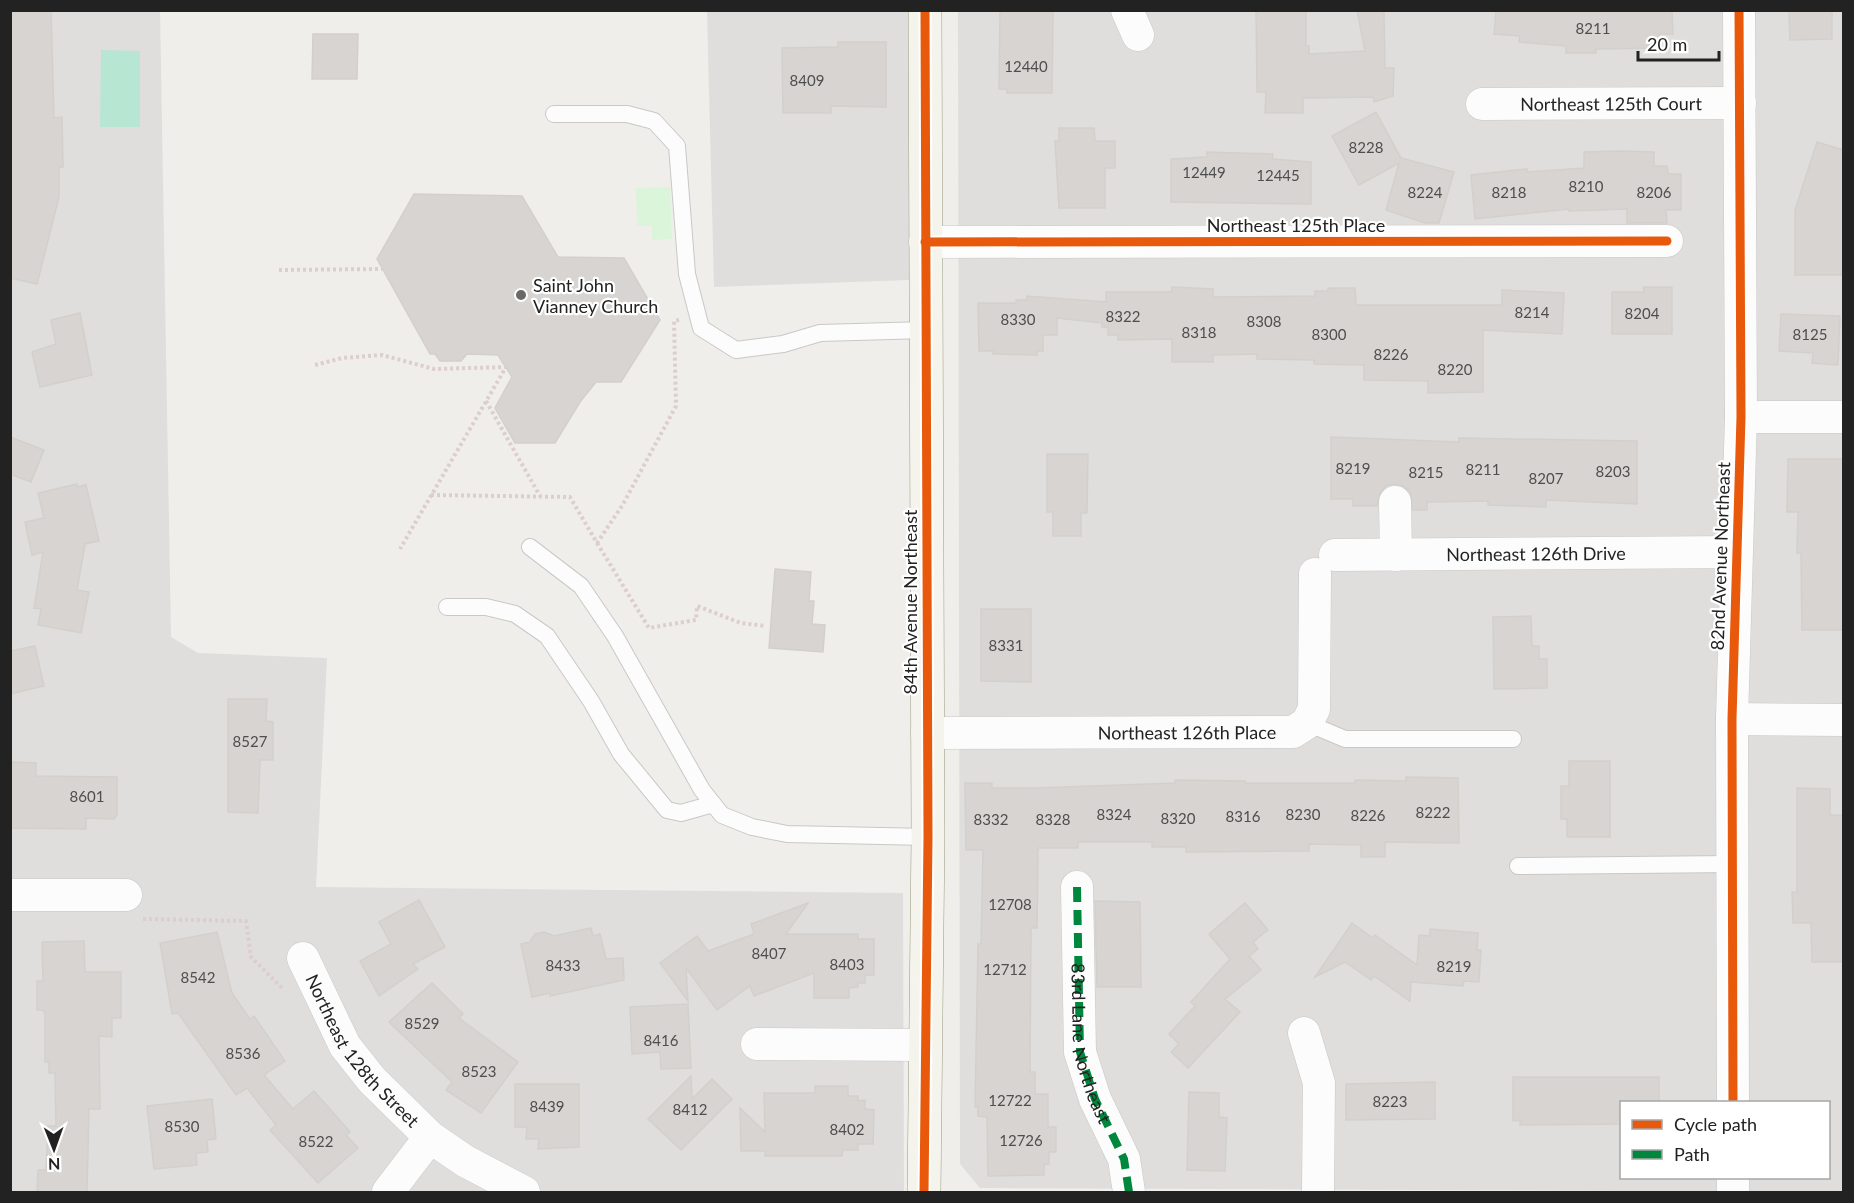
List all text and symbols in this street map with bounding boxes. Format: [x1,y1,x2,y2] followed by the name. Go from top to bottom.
[1576,19,1610,37] house number: 8211
[1638,24,1719,62] scale bar
[1647,33,1687,55] text: 20 m
[1004,57,1048,75] house number: 12440
[790,71,824,89] house number: 8409
[1520,92,1702,115] street label: Northeast 125th Court
[1349,138,1383,156] house number: 8228
[1182,163,1226,181] house number: 12449
[1256,166,1300,184] house number: 12445
[1569,177,1604,195] house number: 8210
[1408,183,1443,201] house number: 8224
[1492,183,1526,201] house number: 8218
[1637,183,1672,201] house number: 8206
[1207,214,1385,236] street label: Northeast 125th Place
[533,274,658,317] place label: Saint John Vianney Church
[514,288,528,302] marker: Saint John Vianney Church
[1515,303,1550,321] house number: 8214
[1625,304,1660,322] house number: 8204
[1106,307,1140,325] house number: 8322
[1001,310,1036,328] house number: 8330
[1247,312,1281,330] house number: 8308
[1182,323,1216,341] house number: 8318
[1312,325,1347,343] house number: 8300
[1793,325,1827,343] house number: 8125
[1374,345,1409,363] house number: 8226
[1438,360,1473,378] house number: 8220
[1336,459,1370,477] house number: 8219
[1466,460,1500,478] house number: 8211
[1706,461,1734,651] street label: 82nd Avenue Northeast
[1596,462,1630,480] house number: 8203
[1409,463,1443,481] house number: 8215
[1529,469,1564,487] house number: 8207
[899,509,921,695] street label: 84th Avenue Northeast
[1446,542,1626,565] street label: Northeast 126th Drive
[989,636,1023,654] house number: 8331
[1098,721,1276,744] street label: Northeast 126th Place
[233,732,268,750] house number: 8527
[70,787,104,805] house number: 8601
[1416,803,1450,821] house number: 8222
[1097,805,1132,823] house number: 8324
[1286,805,1321,823] house number: 8230
[1351,806,1386,824] house number: 8226
[1226,807,1261,825] house number: 8316
[1161,809,1196,827] house number: 8320
[974,810,1008,828] house number: 8332
[1036,810,1070,828] house number: 8328
[988,895,1032,913] house number: 12708
[752,944,787,962] house number: 8407
[830,955,864,973] house number: 8403
[546,956,580,974] house number: 8433
[1437,957,1471,975] house number: 8219
[983,960,1027,978] house number: 12712
[1067,963,1116,1127] street label: 83rd Lane Northeast
[181,968,215,986] house number: 8542
[301,970,424,1132] street label: Northeast 128th Street
[405,1014,439,1032] house number: 8529
[644,1031,679,1049] house number: 8416
[226,1044,261,1062] house number: 8536
[462,1062,496,1080] house number: 8523
[988,1091,1032,1109] house number: 12722
[1373,1092,1407,1110] house number: 8223
[530,1097,564,1115] house number: 8439
[673,1100,707,1118] house number: 8412
[1620,1101,1830,1179] legend
[1674,1113,1757,1135] text: Cycle path
[165,1117,200,1135] house number: 8530
[24,1119,84,1179] north arrow
[830,1120,864,1138] house number: 8402
[999,1131,1043,1149] house number: 12726
[299,1132,333,1150] house number: 8522
[1674,1143,1710,1165] text: Path
[48,1155,61,1174] text: N

